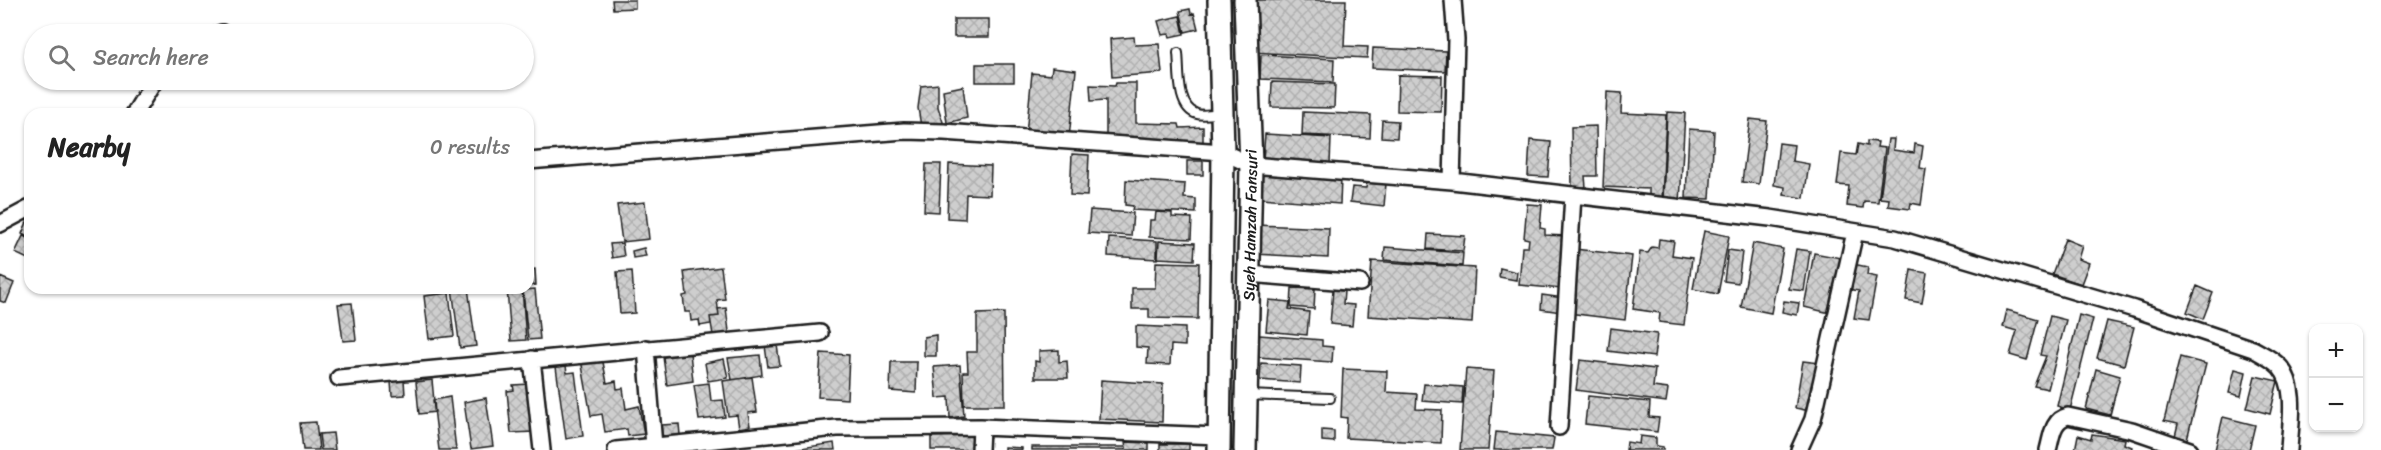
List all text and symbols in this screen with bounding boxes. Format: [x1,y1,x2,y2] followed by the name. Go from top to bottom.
[24,24,534,90] search box
[93,38,209,77] text: Search here
[45,41,78,74] icon: search
[48,124,130,170] text: Nearby
[430,130,510,165] text: 0 results
[1234,148,1266,301] street label: Syeh Hamzah Fansuri
[2309,324,2363,432] map controls
[2309,324,2363,378] button: +
[2309,378,2363,432] button: −

